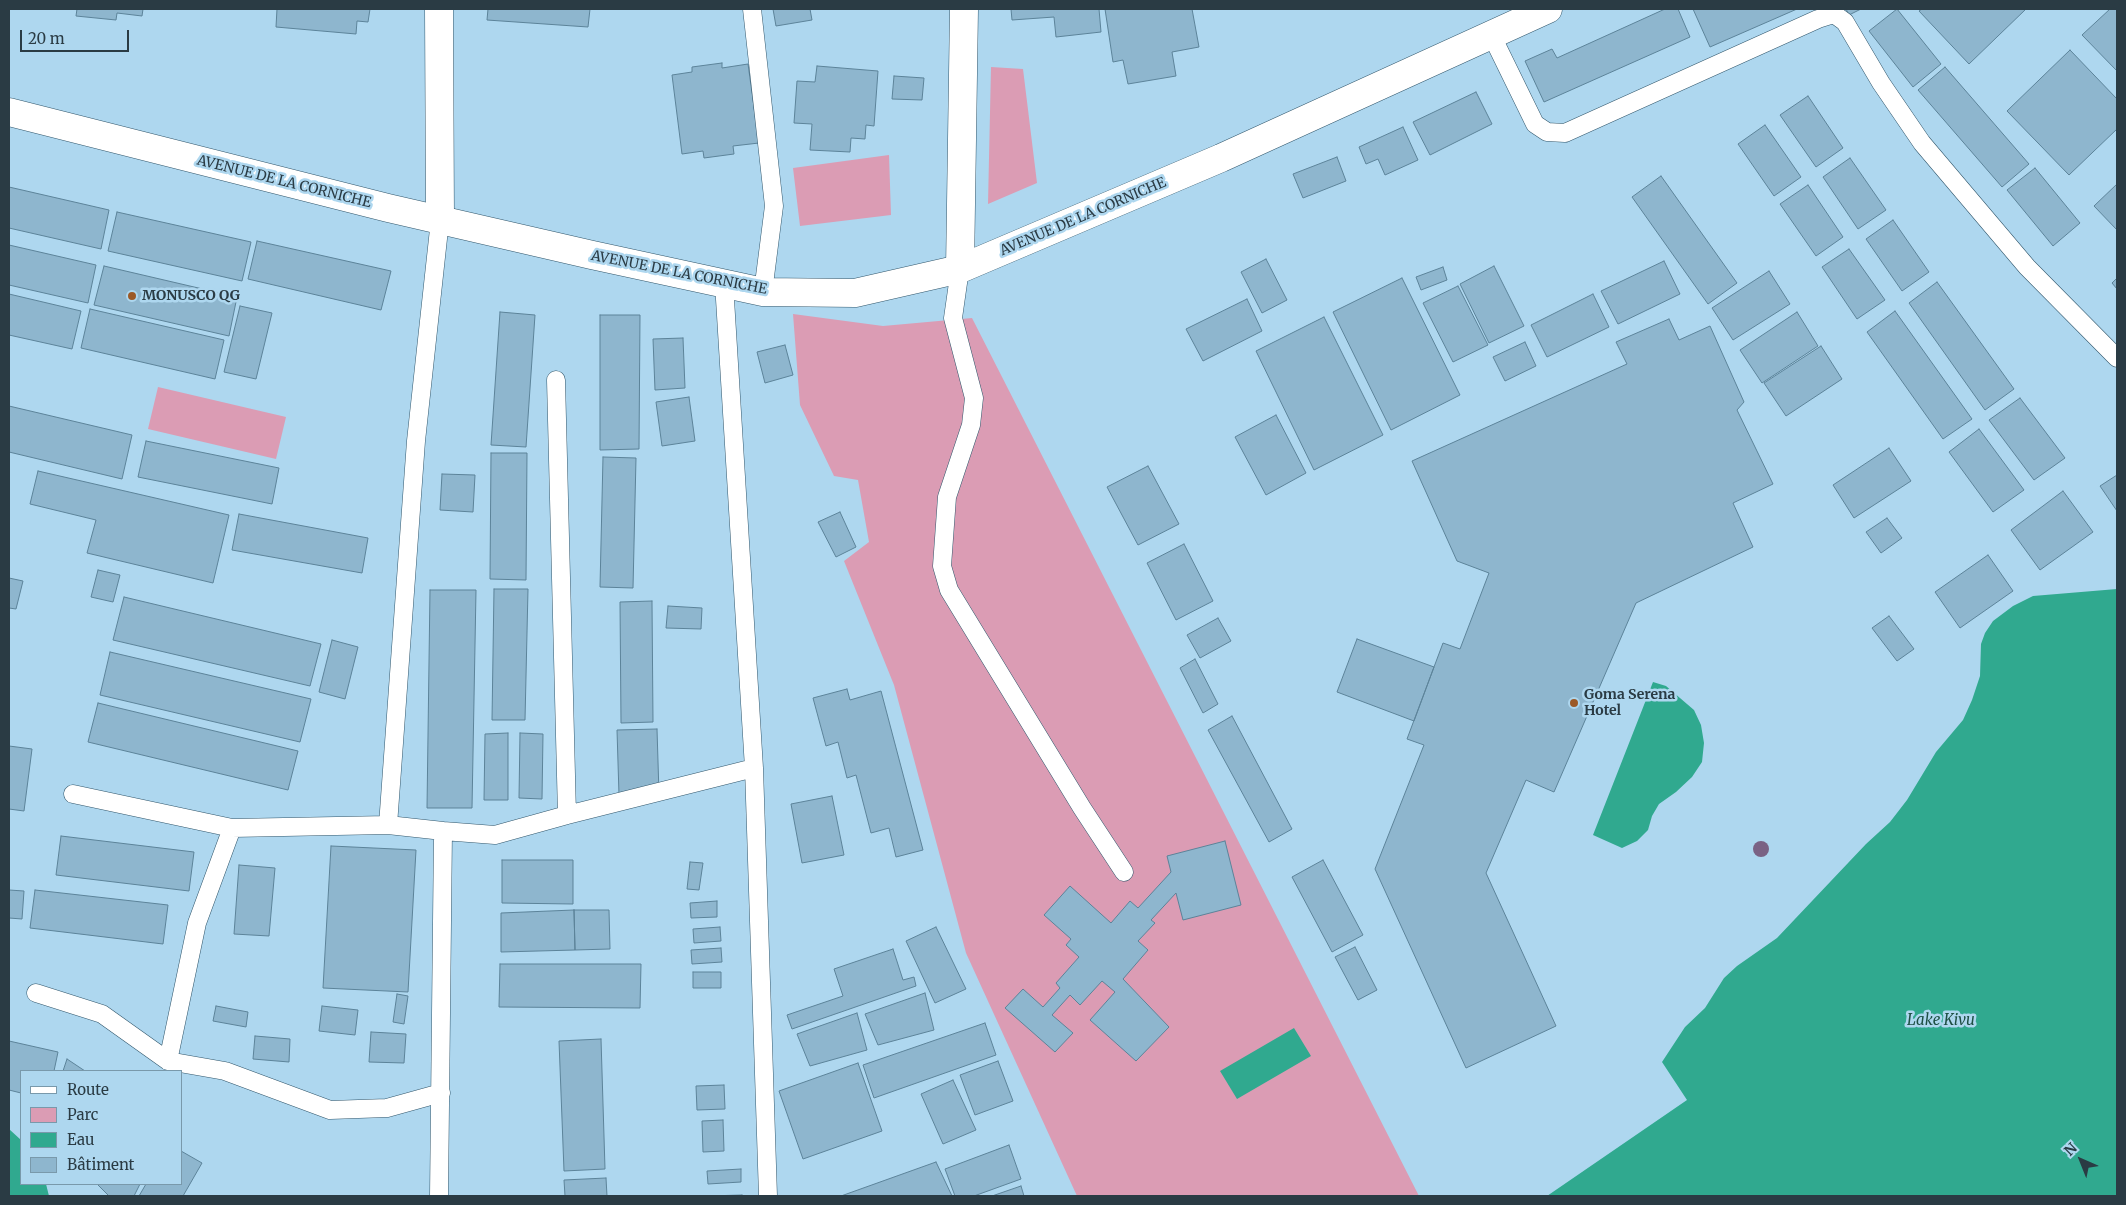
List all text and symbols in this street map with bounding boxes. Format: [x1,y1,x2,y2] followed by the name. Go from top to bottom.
[22,20,131,52] scale bar
[28,29,65,48] text: 20 m
[195,152,373,212] street label: AVENUE DE LA CORNICHE
[997,174,1169,260] street label: AVENUE DE LA CORNICHE
[590,248,768,298] street label: AVENUE DE LA CORNICHE
[142,288,240,304] place label: MONUSCO QG
[126,290,138,302] marker: MONUSCO QG
[1584,687,1675,720] place label: Goma Serena Hotel
[1568,697,1580,709] marker: Goma Serena Hotel
[1907,1012,1975,1030] water label: Lake Kivu
[20,1070,182,1185] legend
[67,1080,109,1099] text: Route
[67,1105,98,1124] text: Parc
[67,1130,94,1149] text: Eau
[2056,1135,2106,1185] north arrow
[2060,1139,2081,1160] text: N
[67,1155,134,1174] text: Bâtiment

